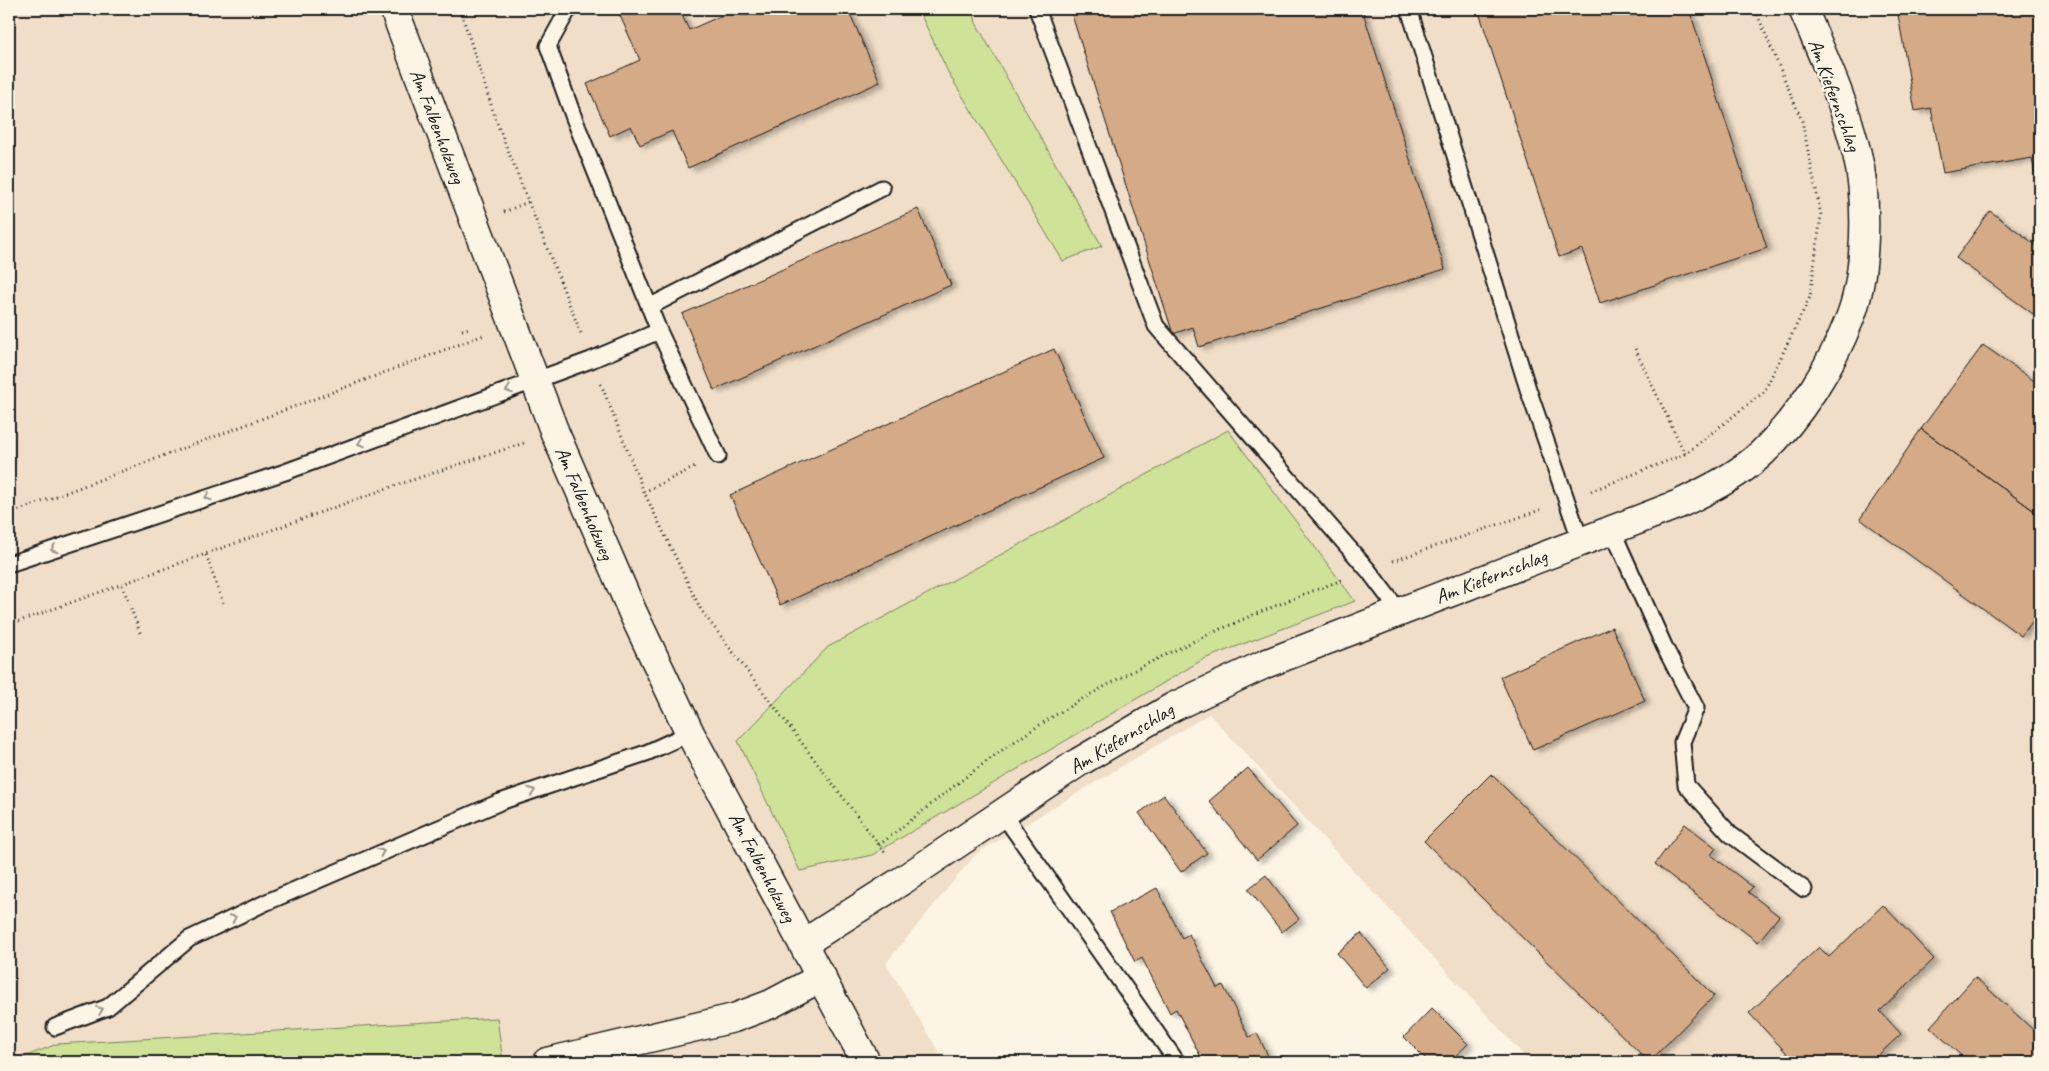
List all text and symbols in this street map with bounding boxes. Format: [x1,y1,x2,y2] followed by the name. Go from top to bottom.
[1803,36,1867,157] street label: Am Kiefernschlag
[404,65,472,189] street label: Am Falbenholzweg
[506,384,514,394] one-way arrow
[357,437,366,447] one-way arrow
[549,443,620,565] street label: Am Falbenholzweg
[204,492,213,502] one-way arrow
[1432,543,1552,609] street label: Am Kiefernschlag
[50,544,59,554] one-way arrow
[1064,696,1180,779] street label: Am Kiefernschlag
[527,787,536,797] one-way arrow
[723,808,803,928] street label: Am Falbenholzweg
[376,847,385,858] one-way arrow
[228,914,237,924] one-way arrow
[96,1006,104,1016] one-way arrow

